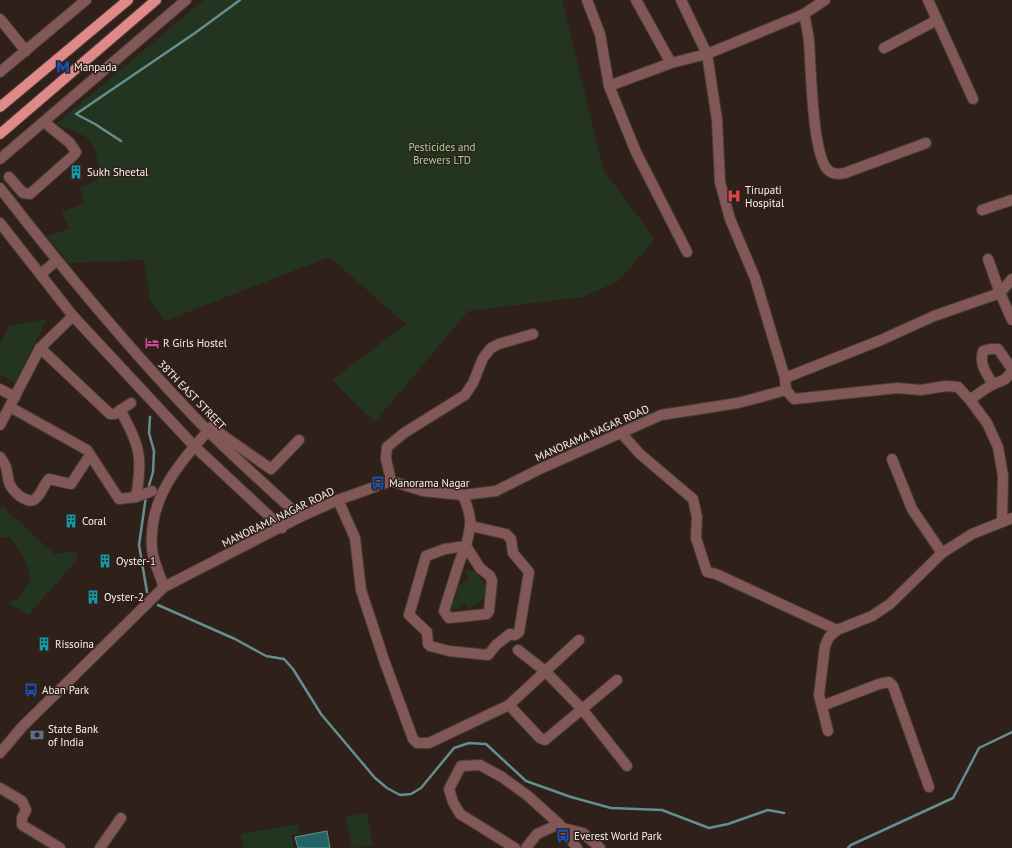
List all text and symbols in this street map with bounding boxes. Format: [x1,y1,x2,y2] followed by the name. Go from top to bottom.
[55,59,71,75] metro station icon: Manpada
[74,60,117,74] place label: Manpada
[408,140,476,167] park label: Pesticides and Brewers LTD
[68,164,84,180] building icon: Sukh Sheetal
[87,165,149,179] place label: Sukh Sheetal
[745,183,785,210] place label: Tirupati Hospital
[726,188,742,204] hospital icon: Tirupati Hospital
[144,335,160,351] hotel icon: R Girls Hostel
[163,336,228,350] place label: R Girls Hostel
[155,357,229,433] street label: 38TH EAST STREET
[533,401,651,465] street label: MANORAMA NAGAR ROAD
[370,475,386,491] bus stop icon: Manorama Nagar
[389,476,470,490] place label: Manorama Nagar
[219,484,337,550] street label: MANORAMA NAGAR ROAD
[63,513,79,529] building icon: Coral
[82,514,107,528] place label: Coral
[97,553,113,569] building icon: Oyster-1
[116,554,156,568] place label: Oyster-1
[85,589,101,605] building icon: Oyster-2
[104,590,144,604] place label: Oyster-2
[36,636,52,652] building icon: Rissoina
[55,637,94,651] place label: Rissoina
[23,682,39,698] bus stop icon: Aban Park
[42,683,90,697] place label: Aban Park
[48,722,99,749] place label: State Bank of India
[29,727,45,743] bank icon: State Bank of India
[555,828,571,844] bus stop icon: Everest World Park
[574,829,662,843] place label: Everest World Park

